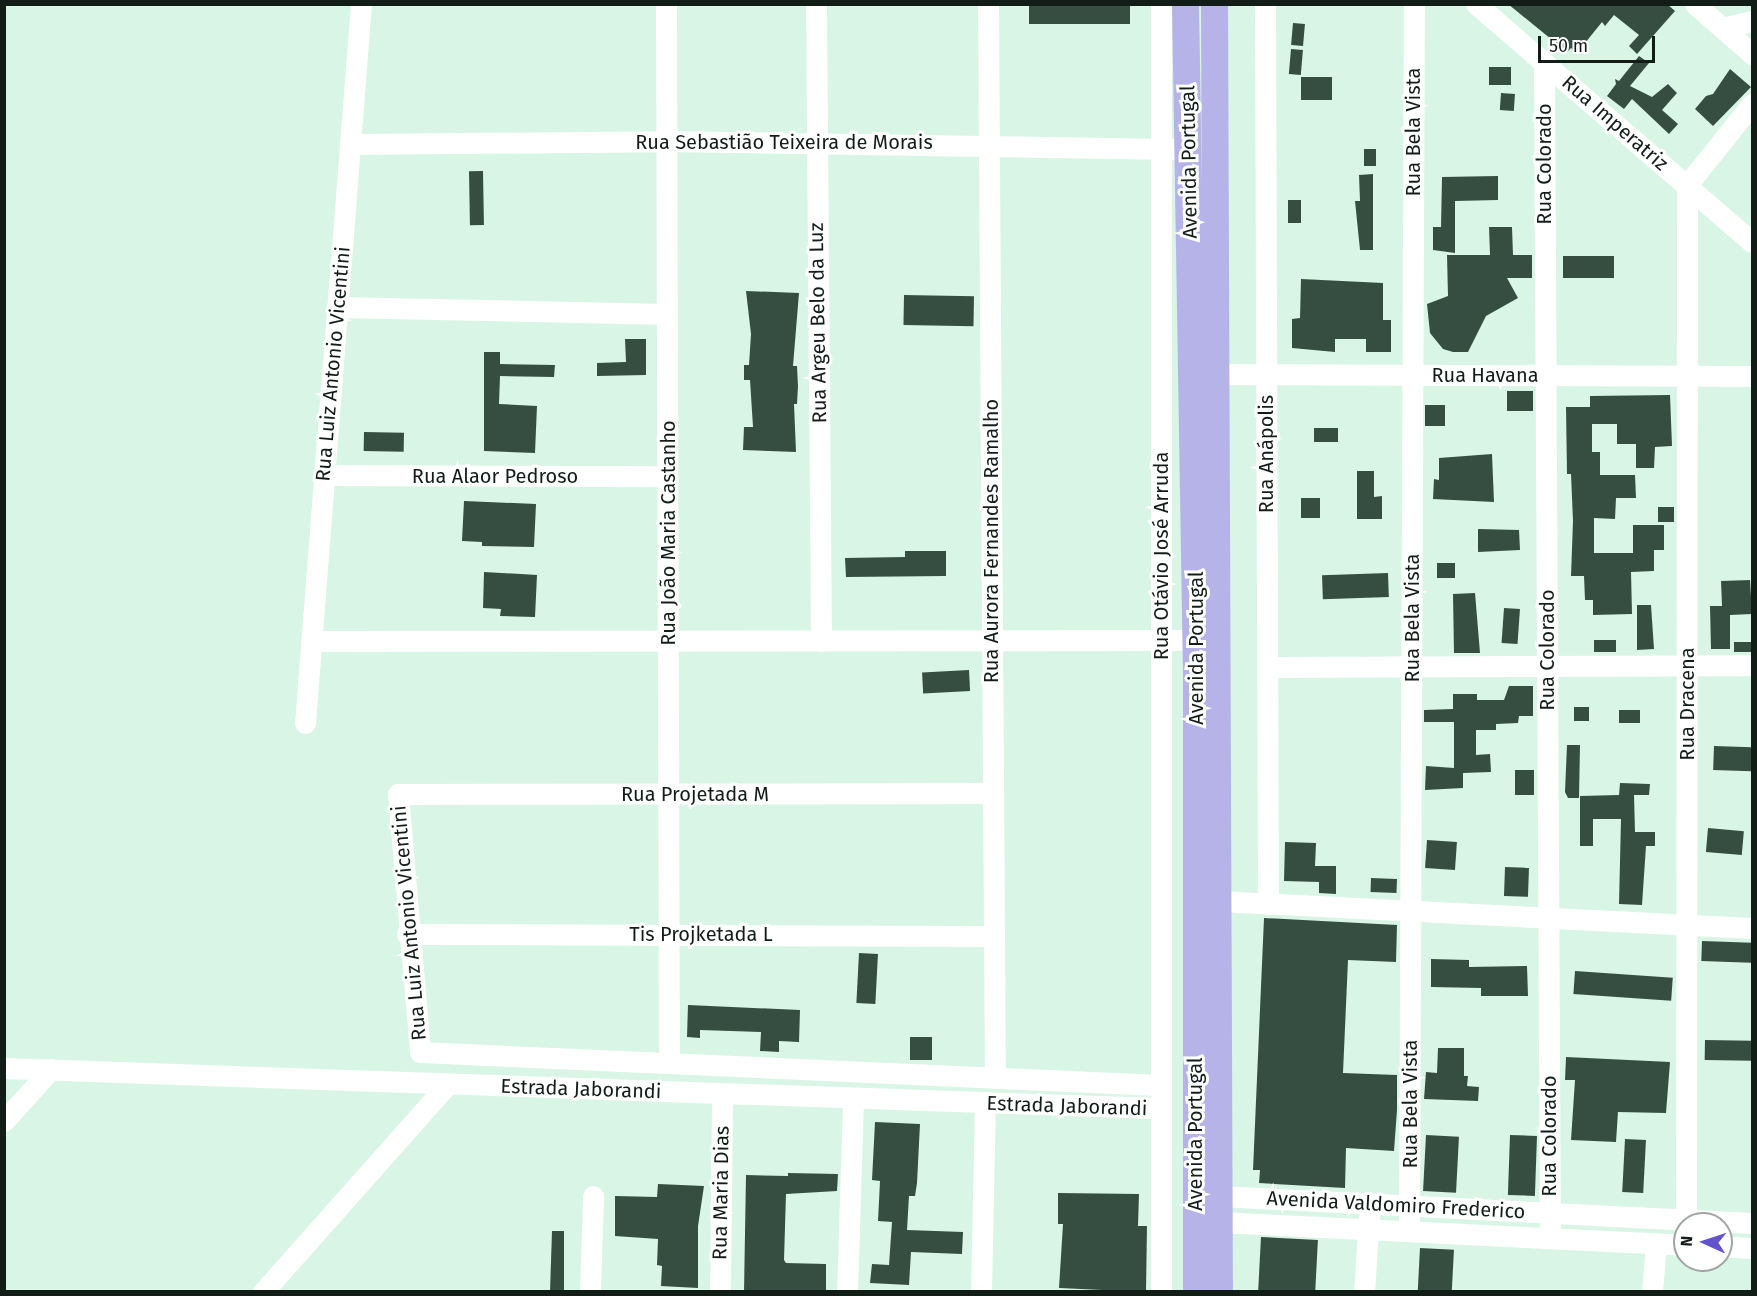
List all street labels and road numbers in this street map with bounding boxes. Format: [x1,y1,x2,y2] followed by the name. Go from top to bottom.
[1401,68,1425,196] street label: Rua Bela Vista
[1557,70,1673,176] street label: Rua Imperatriz
[1176,85,1202,239] street label: Avenida Portugal
[1532,103,1556,225] street label: Rua Colorado
[635,130,933,154] street label: Rua Sebastião Teixeira de Morais
[804,222,832,424] street label: Rua Argeu Belo da Luz
[311,246,355,482] street label: Rua Luiz Antonio Vicentini
[1431,363,1539,387] street label: Rua Havana
[1254,395,1278,513] street label: Rua Anápolis
[979,399,1003,683] street label: Rua Aurora Fernandes Ramalho
[656,420,680,646] street label: Rua João Maria Castanho
[1149,452,1173,660] street label: Rua Otávio José Arruda
[412,464,578,488] street label: Rua Alaor Pedroso
[1400,554,1424,682] street label: Rua Bela Vista
[1184,571,1208,725] street label: Avenida Portugal
[1535,589,1559,711] street label: Rua Colorado
[1675,647,1699,761] street label: Rua Dracena
[621,782,769,806] street label: Rua Projetada M
[387,805,431,1041] street label: Rua Luiz Antonio Vicentini
[629,922,773,946] street label: Tis Projketada L
[1398,1040,1422,1168] street label: Rua Bela Vista
[1183,1057,1207,1211] street label: Avenida Portugal
[500,1074,662,1104] street label: Estrada Jaborandi
[1537,1075,1561,1197] street label: Rua Colorado
[986,1091,1148,1121] street label: Estrada Jaborandi
[708,1126,734,1260] street label: Rua Maria Dias
[1266,1186,1526,1224] street label: Avenida Valdomiro Frederico

